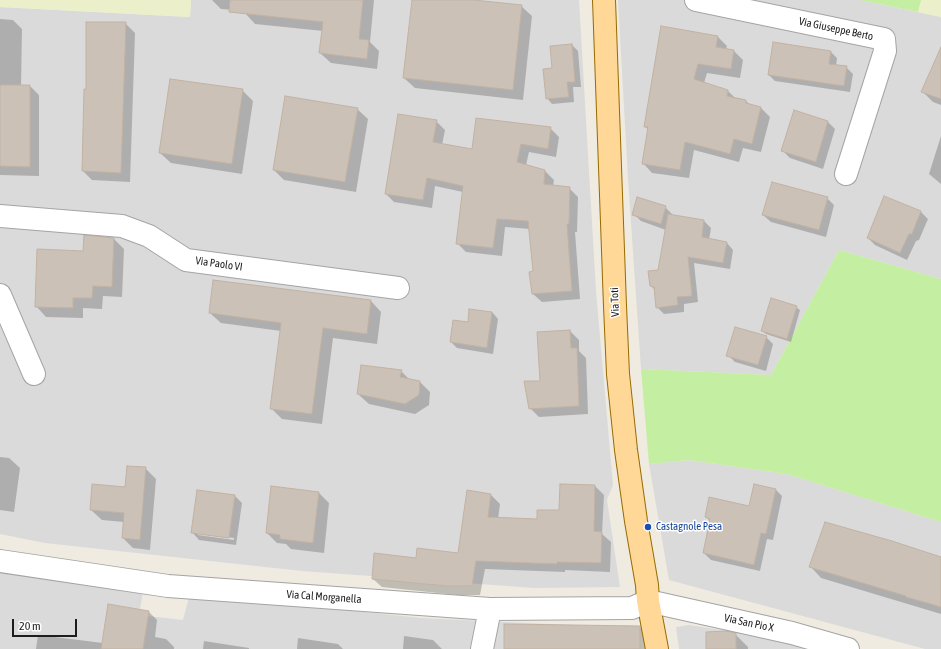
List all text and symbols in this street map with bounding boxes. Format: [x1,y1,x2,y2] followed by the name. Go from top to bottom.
[798,15,874,43] street label: Via Giuseppe Berto
[194,254,244,274] street label: Via Paolo VI
[608,287,622,317] street label: Via Toti
[656,520,722,534] place label: Castagnole Pesa
[643,522,653,532] marker: Castagnole Pesa
[286,588,362,606] street label: Via Cal Morganella
[14,611,79,637] scale bar
[723,611,775,635] street label: Via San Pio X
[19,619,41,633] text: 20 m

